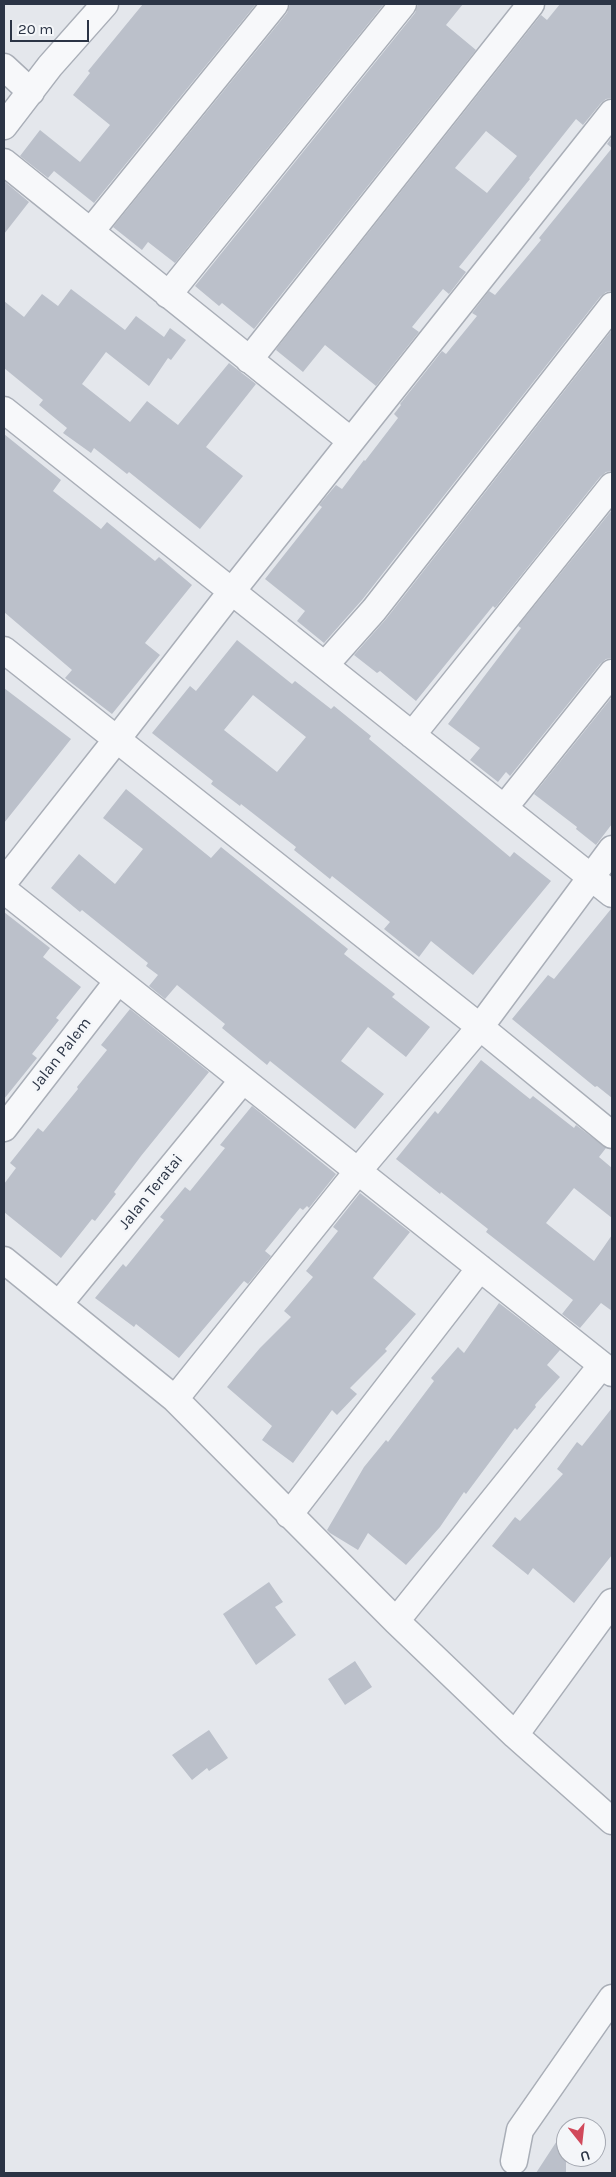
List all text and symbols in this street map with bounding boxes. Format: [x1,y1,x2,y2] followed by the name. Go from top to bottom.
[12,10,91,42] scale bar
[18,20,53,38] text: 20 m
[27,1014,95,1094] street label: Jalan Palem
[115,1151,187,1233] street label: Jalan Teratai
[556,2117,606,2167] north arrow
[578,2146,592,2165] text: U

